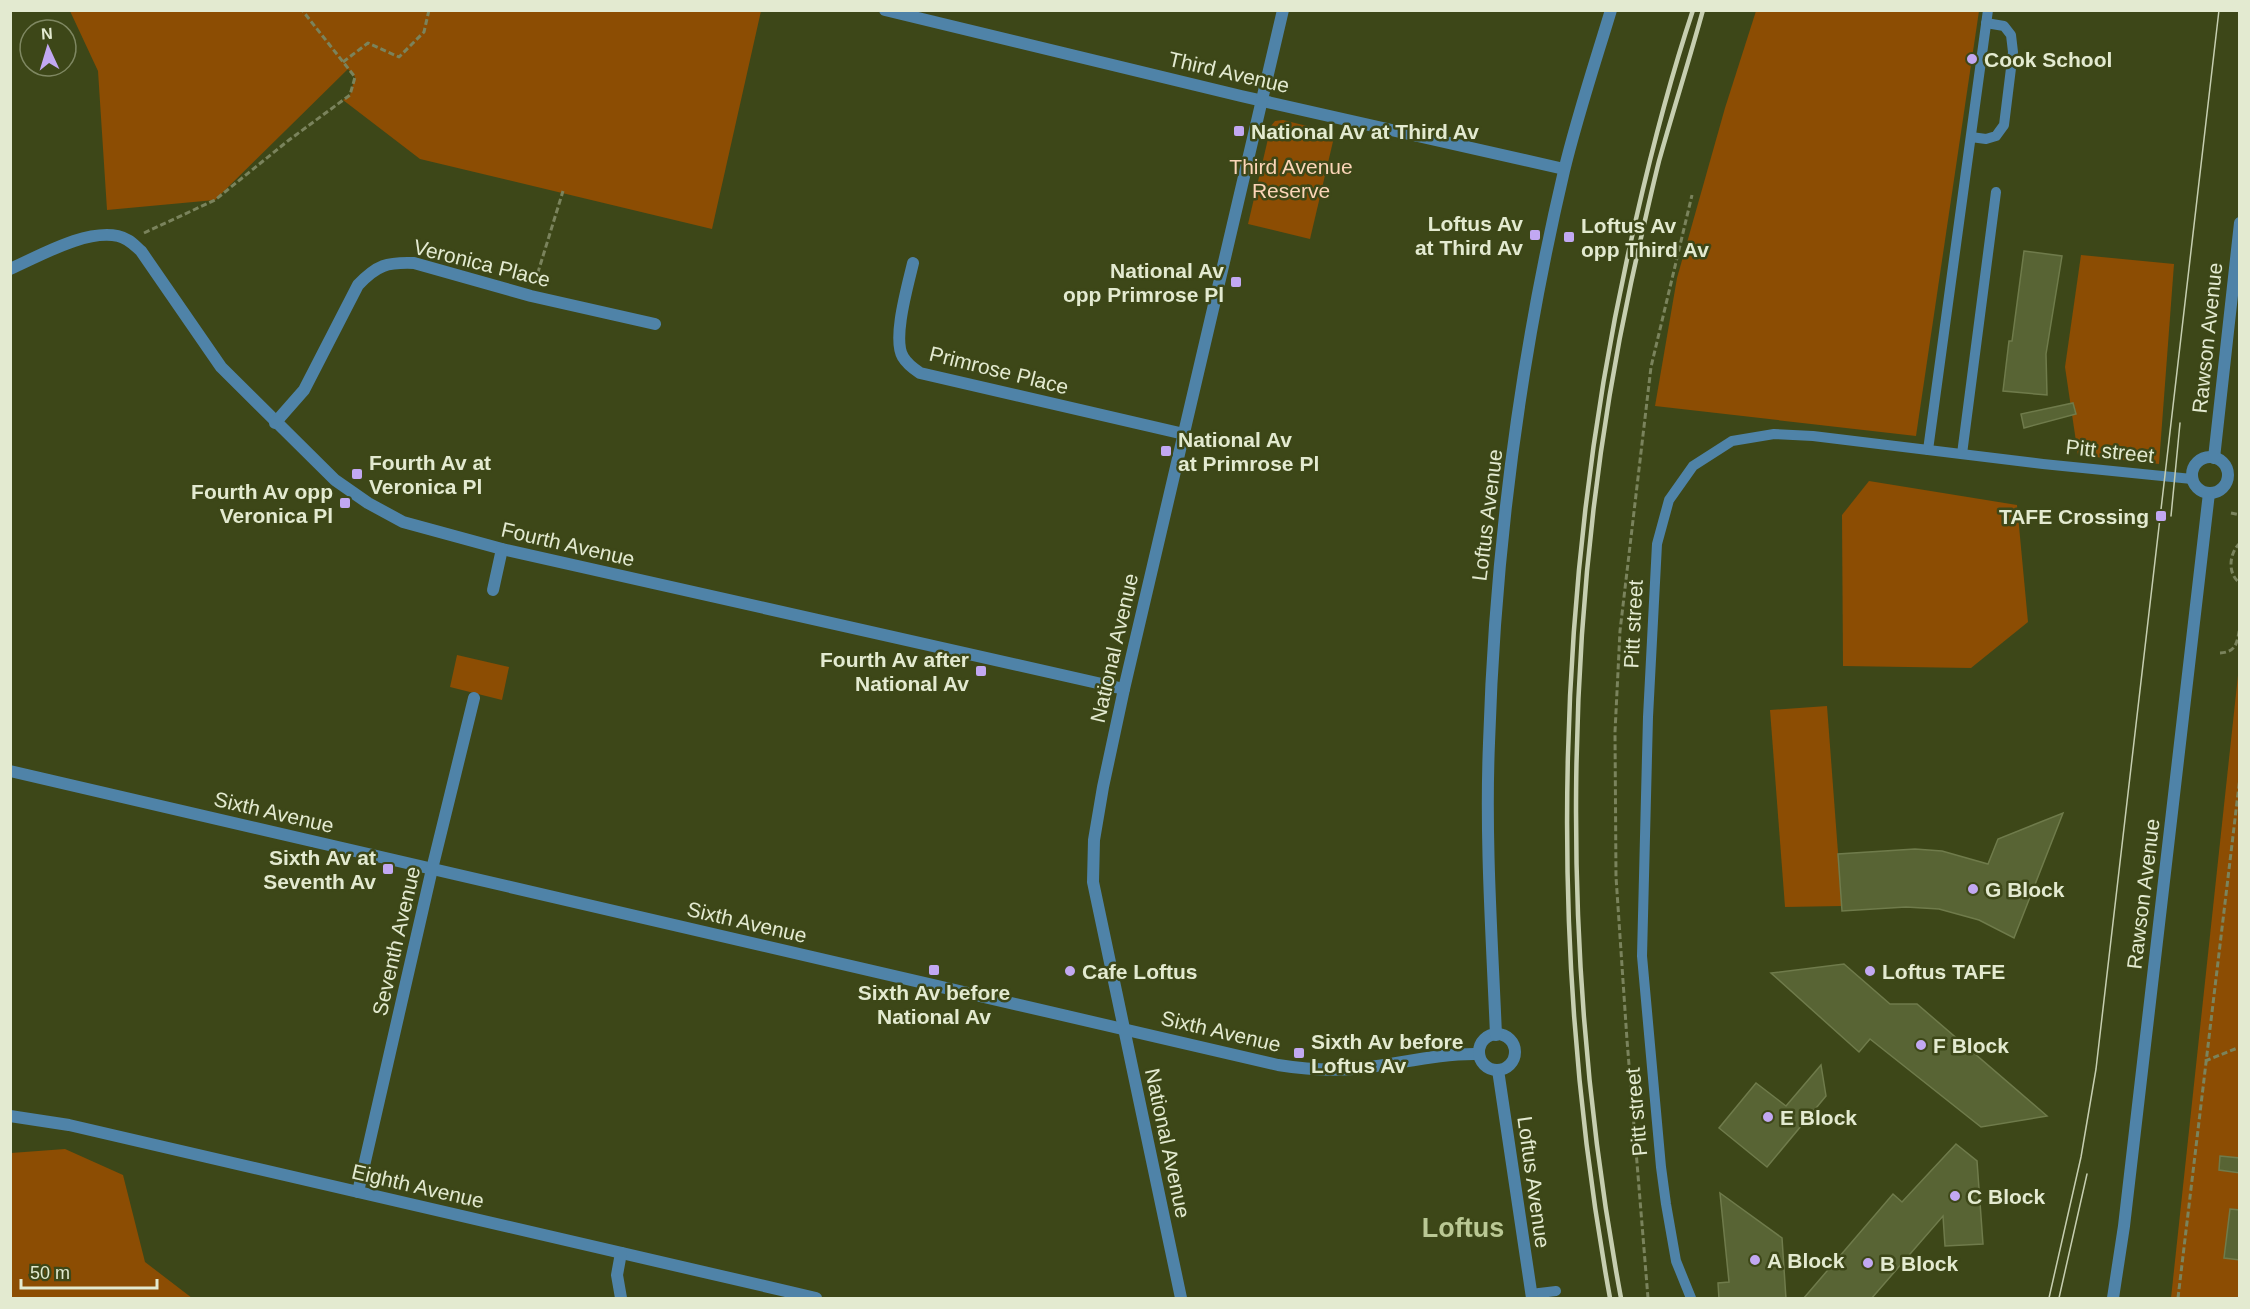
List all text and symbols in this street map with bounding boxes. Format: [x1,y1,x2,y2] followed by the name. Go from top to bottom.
[18,18,78,78] north arrow
[41,25,53,42] text: N
[1166,47,1292,97] street label: Third Avenue
[1984,48,2112,71] place label: Cook School
[1965,52,1979,66] marker: Cook School
[1251,120,1479,143] place label: National Av at Third Av
[1232,124,1246,138] marker: National Av at Third Av
[1229,155,1353,202] park label: Third Avenue Reserve
[1415,212,1523,259] place label: Loftus Av at Third Av
[1581,214,1709,261] place label: Loftus Av opp Third Av
[1528,228,1542,242] marker: Loftus Av at Third Av
[1562,230,1576,244] marker: Loftus Av opp Third Av
[411,235,553,291] street label: Veronica Place
[1063,259,1224,306] place label: National Av opp Primrose Pl
[2188,262,2226,414] street label: Rawson Avenue
[1229,275,1243,289] marker: National Av opp Primrose Pl
[927,342,1071,398] street label: Primrose Place
[1178,428,1319,475] place label: National Av at Primrose Pl
[2065,435,2155,467] street label: Pitt street
[1159,444,1173,458] marker: National Av at Primrose Pl
[1467,448,1507,582] street label: Loftus Avenue
[369,451,491,498] place label: Fourth Av at Veronica Pl
[350,467,364,481] marker: Fourth Av at Veronica Pl
[191,480,333,527] place label: Fourth Av opp Veronica Pl
[338,496,352,510] marker: Fourth Av opp Veronica Pl
[1999,505,2149,528] place label: TAFE Crossing
[2154,509,2168,523] marker: TAFE Crossing
[499,517,637,571] street label: Fourth Avenue
[1086,571,1142,725] street label: National Avenue
[1619,579,1647,669] street label: Pitt street
[820,648,969,695] place label: Fourth Av after National Av
[974,664,988,678] marker: Fourth Av after National Av
[212,787,336,837] street label: Sixth Avenue
[2122,817,2164,971] street label: Rawson Avenue
[263,846,376,893] place label: Sixth Av at Seventh Av
[381,862,395,876] marker: Sixth Av at Seventh Av
[368,864,424,1018] street label: Seventh Avenue
[1985,878,2065,901] place label: G Block
[1966,882,1980,896] marker: G Block
[685,897,809,947] street label: Sixth Avenue
[1082,960,1198,983] place label: Cafe Loftus
[1882,960,2005,983] place label: Loftus TAFE
[927,963,941,977] marker: Sixth Av before National Av
[1063,964,1077,978] marker: Cafe Loftus
[1863,964,1877,978] marker: Loftus TAFE
[858,981,1010,1028] place label: Sixth Av before National Av
[1159,1006,1283,1056] street label: Sixth Avenue
[1311,1030,1463,1077] place label: Sixth Av before Loftus Av
[1933,1034,2009,1057] place label: F Block
[1914,1038,1928,1052] marker: F Block
[1292,1046,1306,1060] marker: Sixth Av before Loftus Av
[1141,1066,1195,1220] street label: National Avenue
[1621,1067,1651,1157] street label: Pitt street
[1780,1106,1857,1129] place label: E Block
[1761,1110,1775,1124] marker: E Block
[1513,1115,1555,1249] street label: Loftus Avenue
[350,1160,486,1212] street label: Eighth Avenue
[1967,1185,2046,1208] place label: C Block
[1948,1189,1962,1203] marker: C Block
[1422,1213,1504,1243] district label: Loftus
[1767,1249,1845,1272] place label: A Block
[21,1252,158,1290] scale bar
[1880,1252,1959,1275] place label: B Block
[1748,1253,1762,1267] marker: A Block
[1861,1256,1875,1270] marker: B Block
[30,1263,70,1283] text: 50 m

